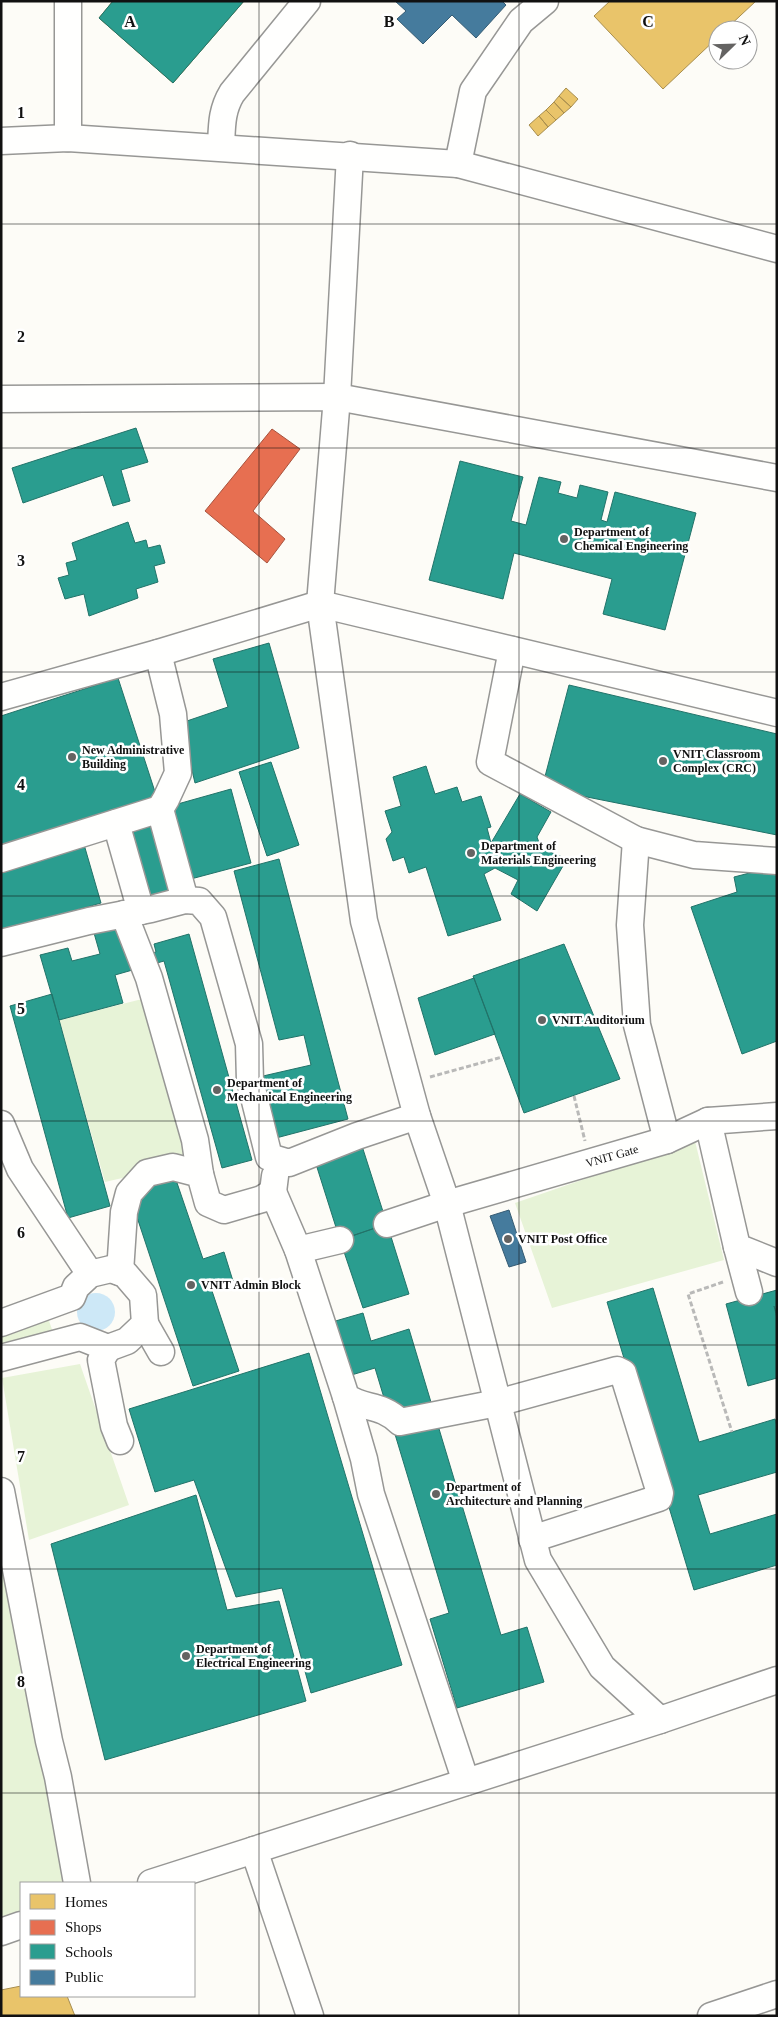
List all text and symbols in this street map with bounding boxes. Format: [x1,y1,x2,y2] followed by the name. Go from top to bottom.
[124,13,136,30] text: A
[384,13,395,30] text: B
[642,13,654,30] text: C
[708,20,758,70] north arrow
[736,33,753,48] text: N
[17,104,25,121] text: 1
[17,328,25,345] text: 2
[574,525,688,553] place label: Department of Chemical Engineering
[558,533,570,545] marker: Department of Chemical Engineering
[17,552,25,569] text: 3
[82,743,185,771] place label: New Administrative Building
[673,747,760,775] place label: VNIT Classroom Complex (CRC)
[66,751,78,763] marker: New Administrative Building
[657,755,669,767] marker: VNIT Classroom Complex (CRC)
[17,776,25,793] text: 4
[481,839,596,867] place label: Department of Materials Engineering
[465,847,477,859] marker: Department of Materials Engineering
[17,1000,25,1017] text: 5
[552,1013,645,1027] place label: VNIT Auditorium
[536,1014,548,1026] marker: VNIT Auditorium
[227,1076,352,1104] place label: Department of Mechanical Engineering
[211,1084,223,1096] marker: Department of Mechanical Engineering
[584,1142,640,1170] street label: VNIT Gate
[17,1224,25,1241] text: 6
[518,1232,608,1246] place label: VNIT Post Office
[502,1233,514,1245] marker: VNIT Post Office
[201,1278,301,1292] place label: VNIT Admin Block
[185,1279,197,1291] marker: VNIT Admin Block
[17,1448,25,1465] text: 7
[446,1480,582,1508] place label: Department of Architecture and Planning
[430,1488,442,1500] marker: Department of Architecture and Planning
[196,1642,311,1670] place label: Department of Electrical Engineering
[180,1650,192,1662] marker: Department of Electrical Engineering
[17,1673,25,1690] text: 8
[20,1882,195,1997] legend
[65,1894,108,1910] text: Homes
[65,1919,102,1935] text: Shops
[65,1944,113,1960] text: Schools
[65,1969,104,1985] text: Public

